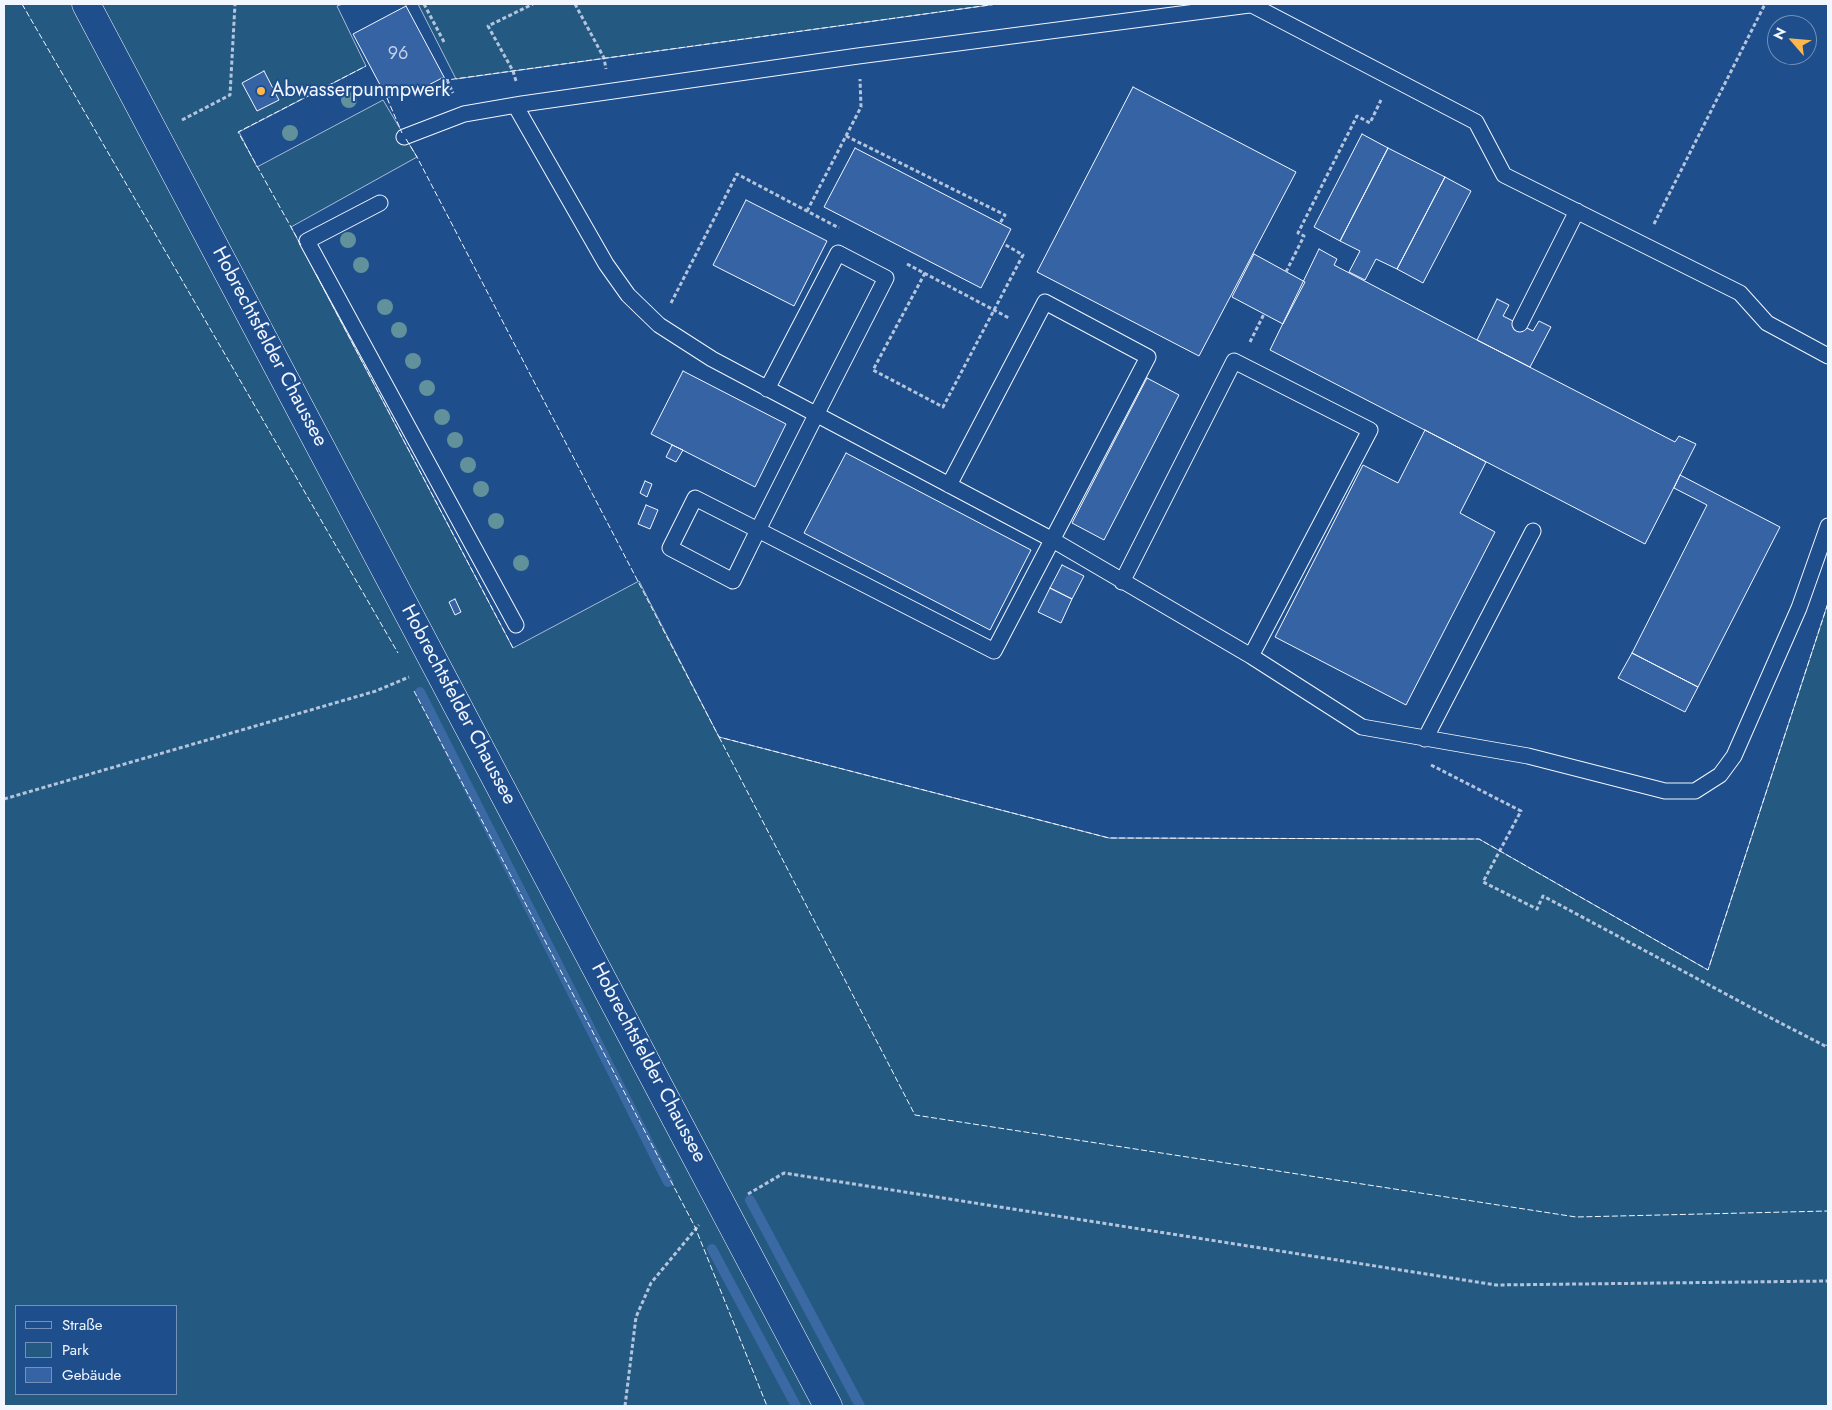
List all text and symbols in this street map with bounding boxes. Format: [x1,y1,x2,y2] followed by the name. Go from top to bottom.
[1767,15,1817,65] north arrow
[1768,24,1791,43] text: N
[388,44,408,66] house number: 96
[271,79,450,103] place label: Abwasserpunmpwerk
[255,85,267,97] marker: Abwasserpunmpwerk
[206,243,332,451] street label: Hobrechtsfelder Chaussee
[395,601,521,809] street label: Hobrechtsfelder Chaussee
[585,959,711,1167] street label: Hobrechtsfelder Chaussee
[15,1305,178,1395] legend
[62,1314,102,1336] text: Straße
[62,1339,89,1361] text: Park
[62,1364,121,1386] text: Gebäude

